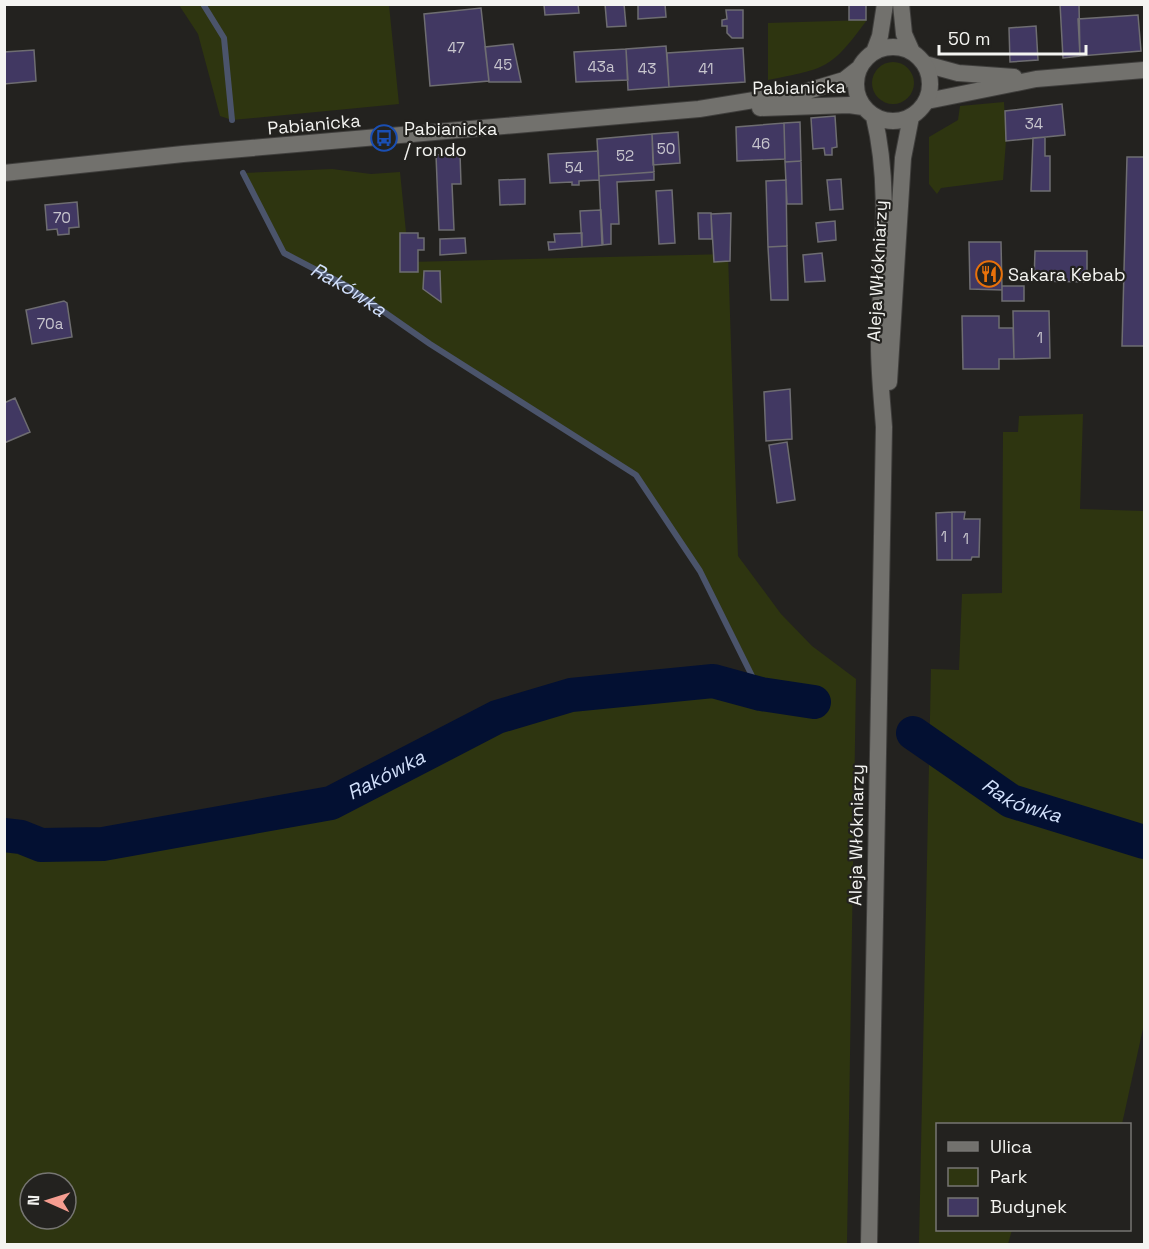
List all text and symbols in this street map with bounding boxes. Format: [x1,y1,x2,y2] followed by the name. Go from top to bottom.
[939,18,1086,56] scale bar
[948,27,990,50] text: 50 m
[447,38,465,57] house number: 47
[494,55,512,74] house number: 45
[587,57,615,76] house number: 43a
[638,59,656,78] house number: 43
[698,59,714,78] house number: 41
[752,75,846,99] street label: Pabianicka
[266,108,362,140] street label: Pabianicka
[1025,114,1043,133] house number: 34
[404,117,497,161] place label: Pabianicka / rondo
[369,123,399,153] bus stop icon: Pabianicka / rondo
[752,134,770,153] house number: 46
[657,139,675,158] house number: 50
[616,146,634,165] house number: 52
[565,158,583,177] house number: 54
[862,200,892,342] street label: Aleja Włókniarzy
[53,208,71,227] house number: 70
[306,256,392,323] water label: Rakówka
[974,259,1004,289] restaurant icon: Sakara Kebab
[1008,263,1125,286] place label: Sakara Kebab
[37,314,64,333] house number: 70a
[1037,328,1043,347] house number: 1
[941,527,947,546] house number: 1
[963,529,969,548] house number: 1
[342,743,430,806] water label: Rakówka
[843,764,869,906] street label: Aleja Włókniarzy
[977,772,1065,829] water label: Rakówka
[936,1123,1131,1231] legend
[990,1135,1032,1158] text: Ulica
[990,1165,1028,1188] text: Park
[18,1171,78,1231] north arrow
[23,1194,44,1206] text: N
[990,1195,1067,1218] text: Budynek

